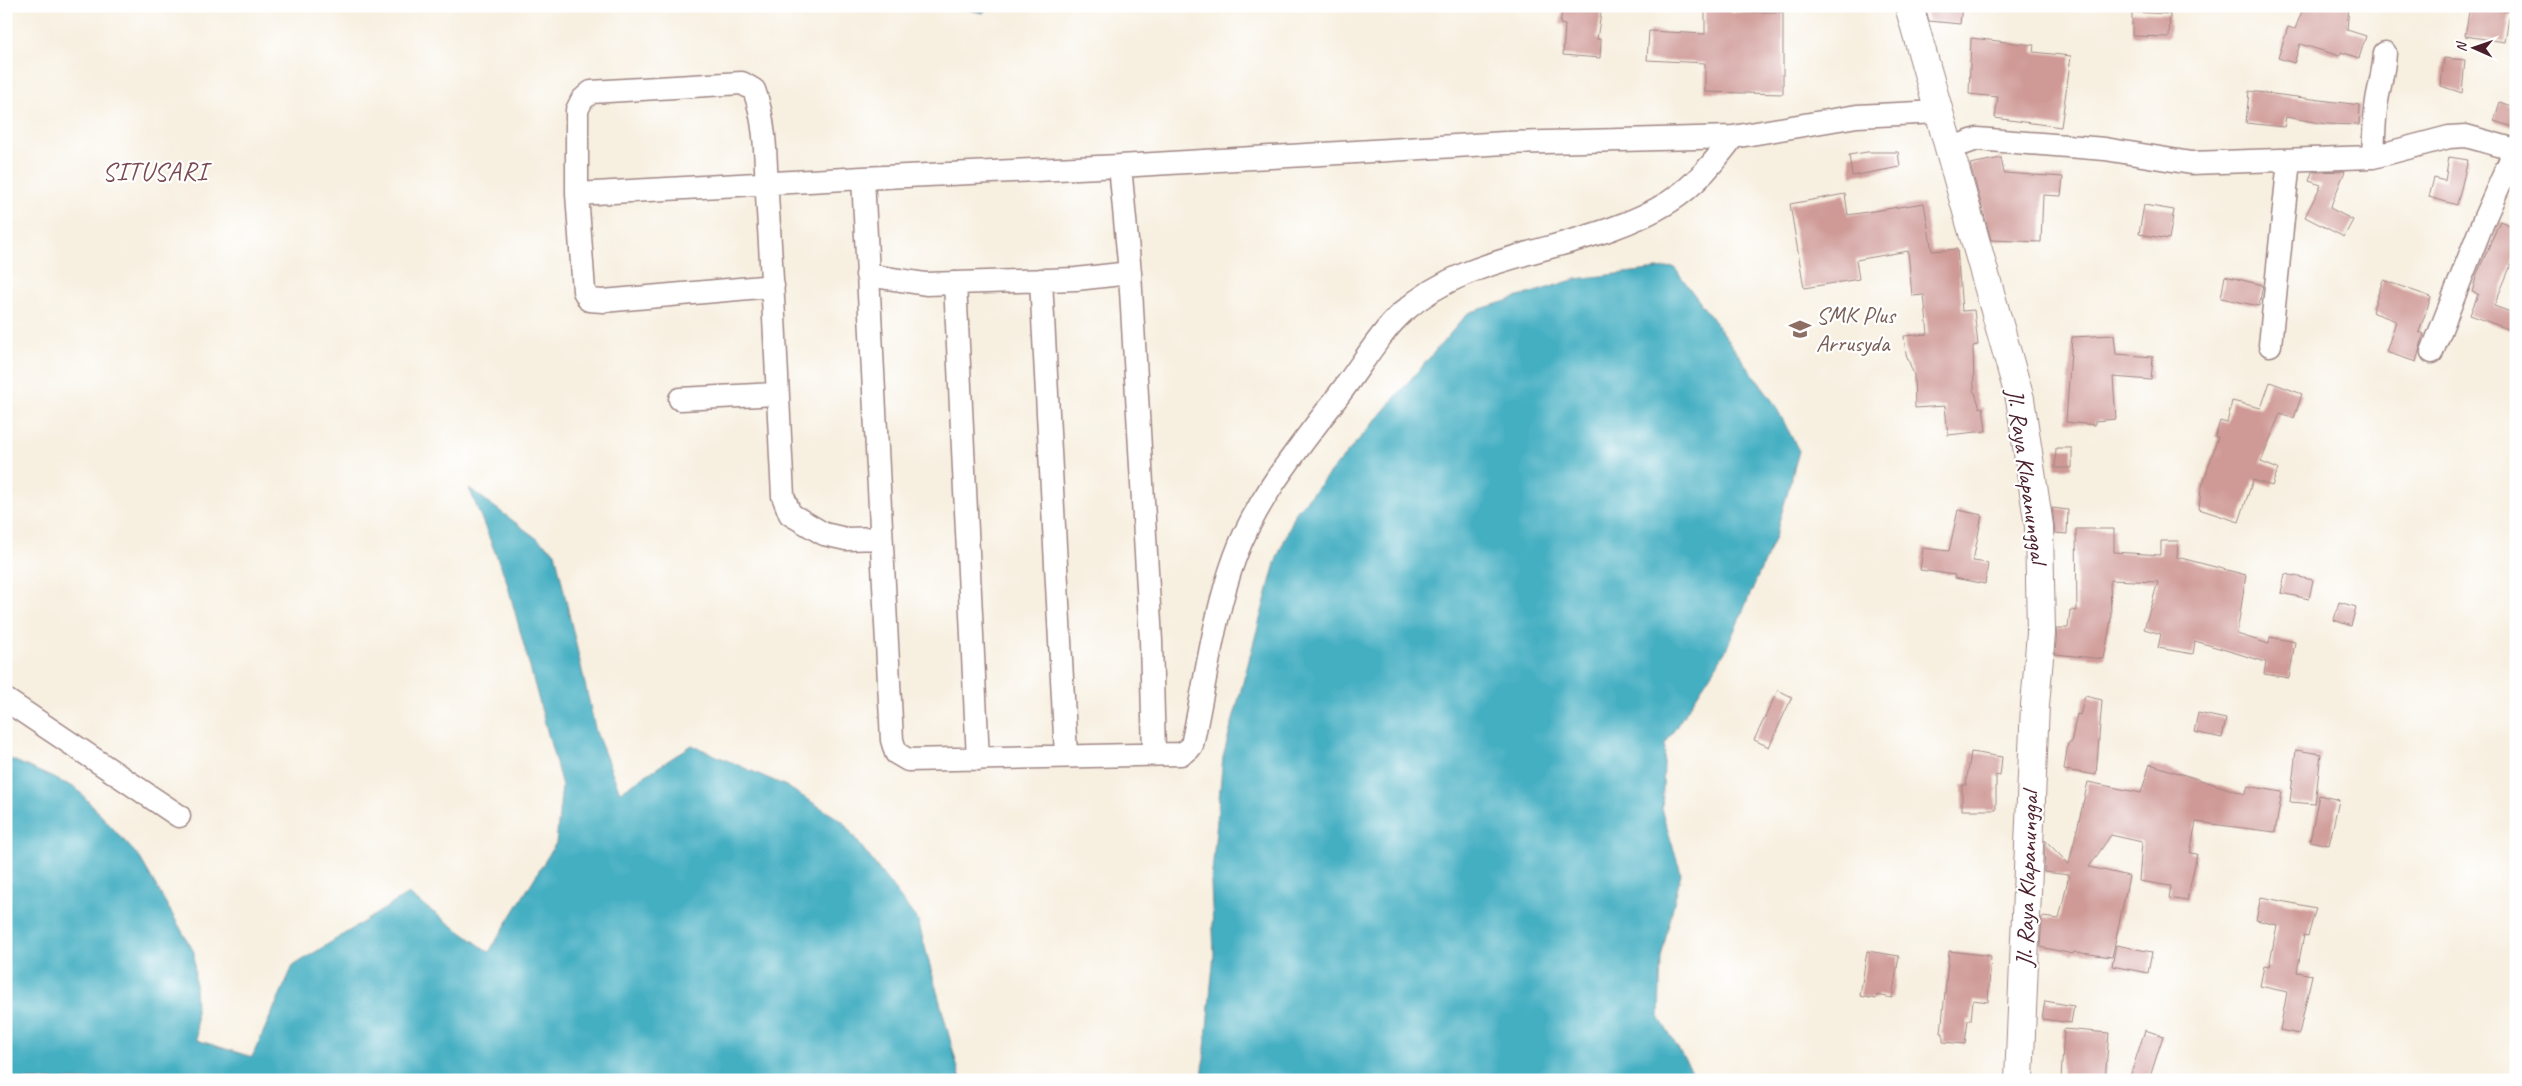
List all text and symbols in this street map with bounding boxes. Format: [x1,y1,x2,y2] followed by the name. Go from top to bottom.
[2450,22,2500,72] north arrow
[2453,41,2470,52] text: N
[102,155,212,188] district label: SITUSARI
[1816,300,1897,358] place label: SMK Plus Arrusyda
[1787,316,1813,342] school or university icon: SMK Plus Arrusyda
[2000,386,2055,569] street label: Jl. Raya Klapanunggal
[2009,787,2045,968] street label: Jl. Raya Klapanunggal

